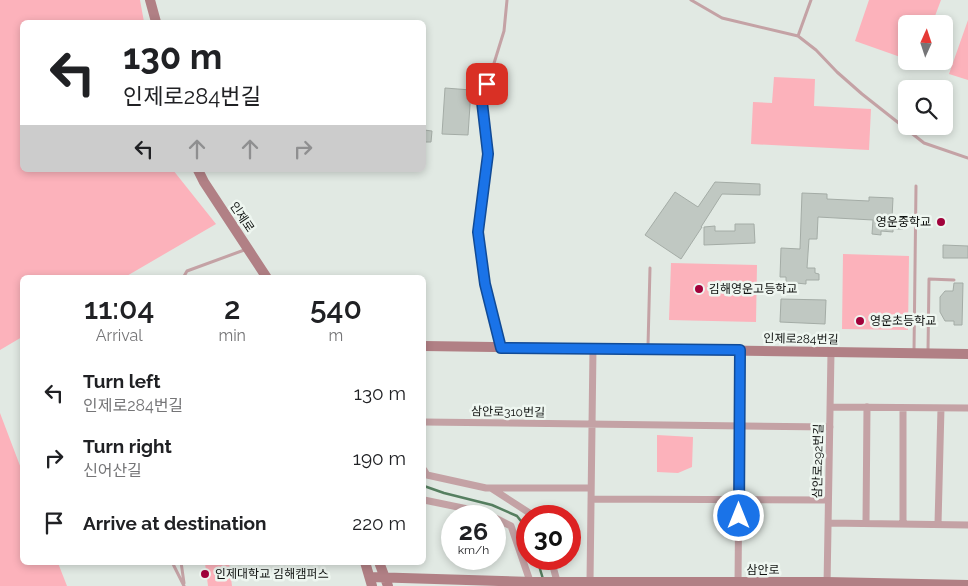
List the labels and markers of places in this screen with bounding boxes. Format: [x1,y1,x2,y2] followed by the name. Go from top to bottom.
[466,63,508,105] pin
[876,215,931,229] place label: 영운중학교
[935,216,947,228] marker: 영운중학교
[709,282,797,296] place label: 김해영운고등학교
[693,283,705,295] marker: 김해영운고등학교
[870,314,936,328] place label: 영운초등학교
[854,315,866,327] marker: 영운초등학교
[215,567,328,581] place label: 인제대학교 김해캠퍼스
[199,568,211,580] marker: 인제대학교 김해캠퍼스

